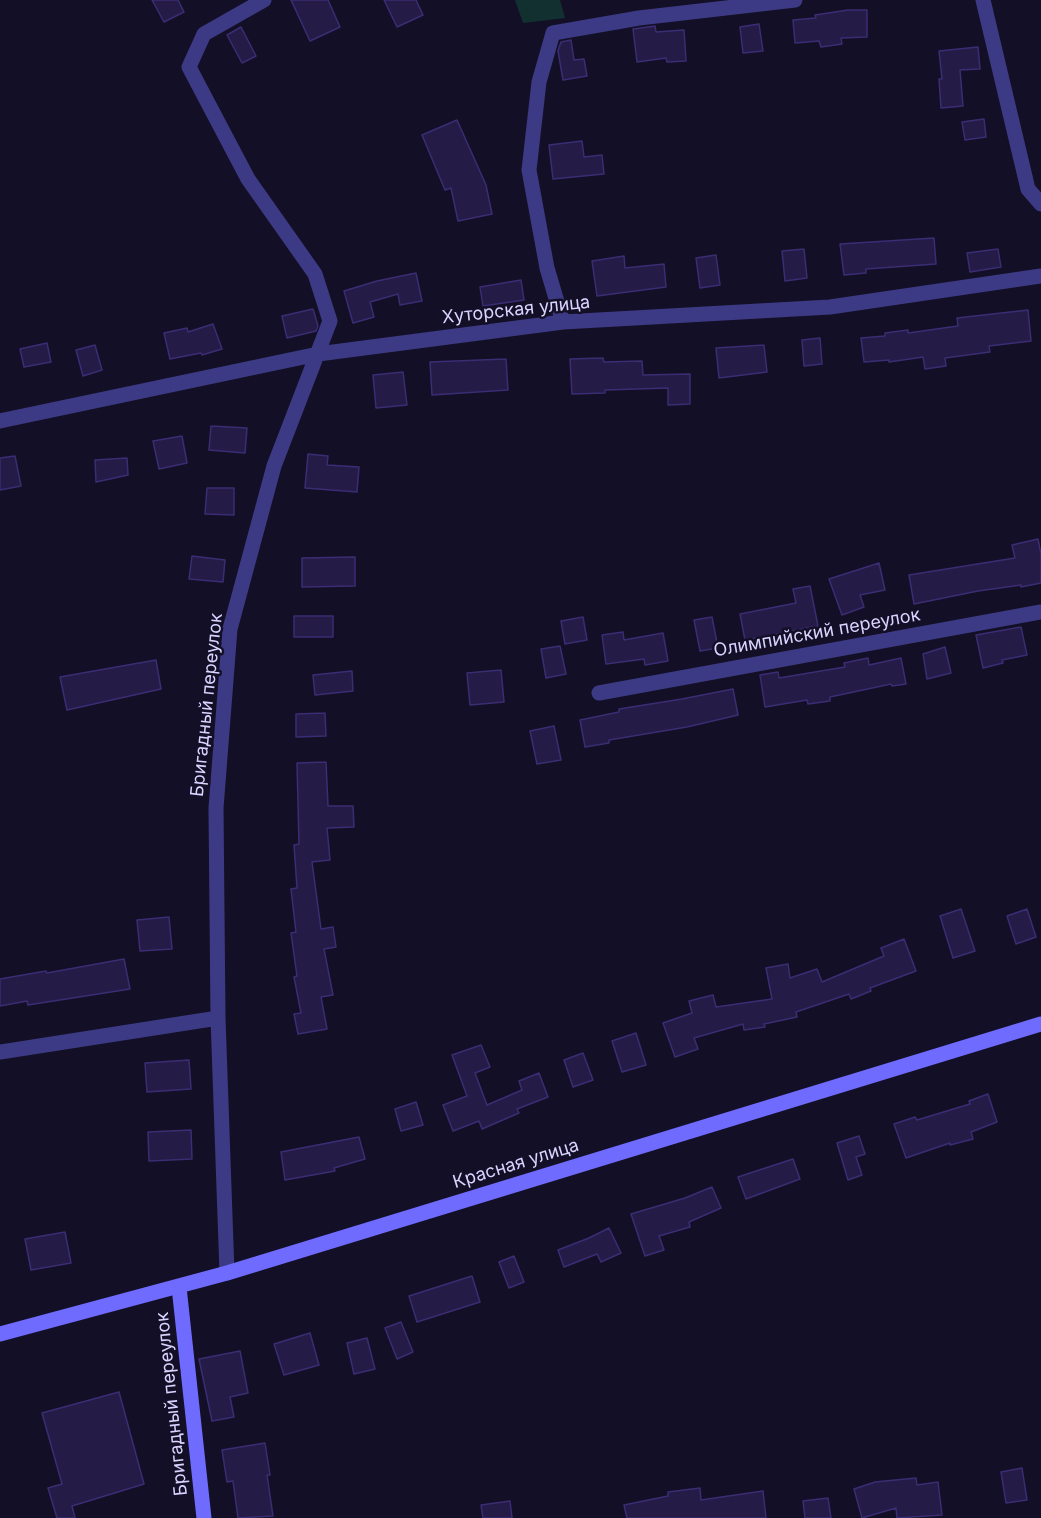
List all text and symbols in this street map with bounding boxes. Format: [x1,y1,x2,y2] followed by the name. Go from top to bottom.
[441,291,591,329] street label: Хуторская улица
[712,604,922,662] street label: Олимпийский переулок
[187,612,227,798] street label: Бригадный переулок
[450,1135,582,1193] street label: Красная улица
[152,1311,192,1497] street label: Бригадный переулок

